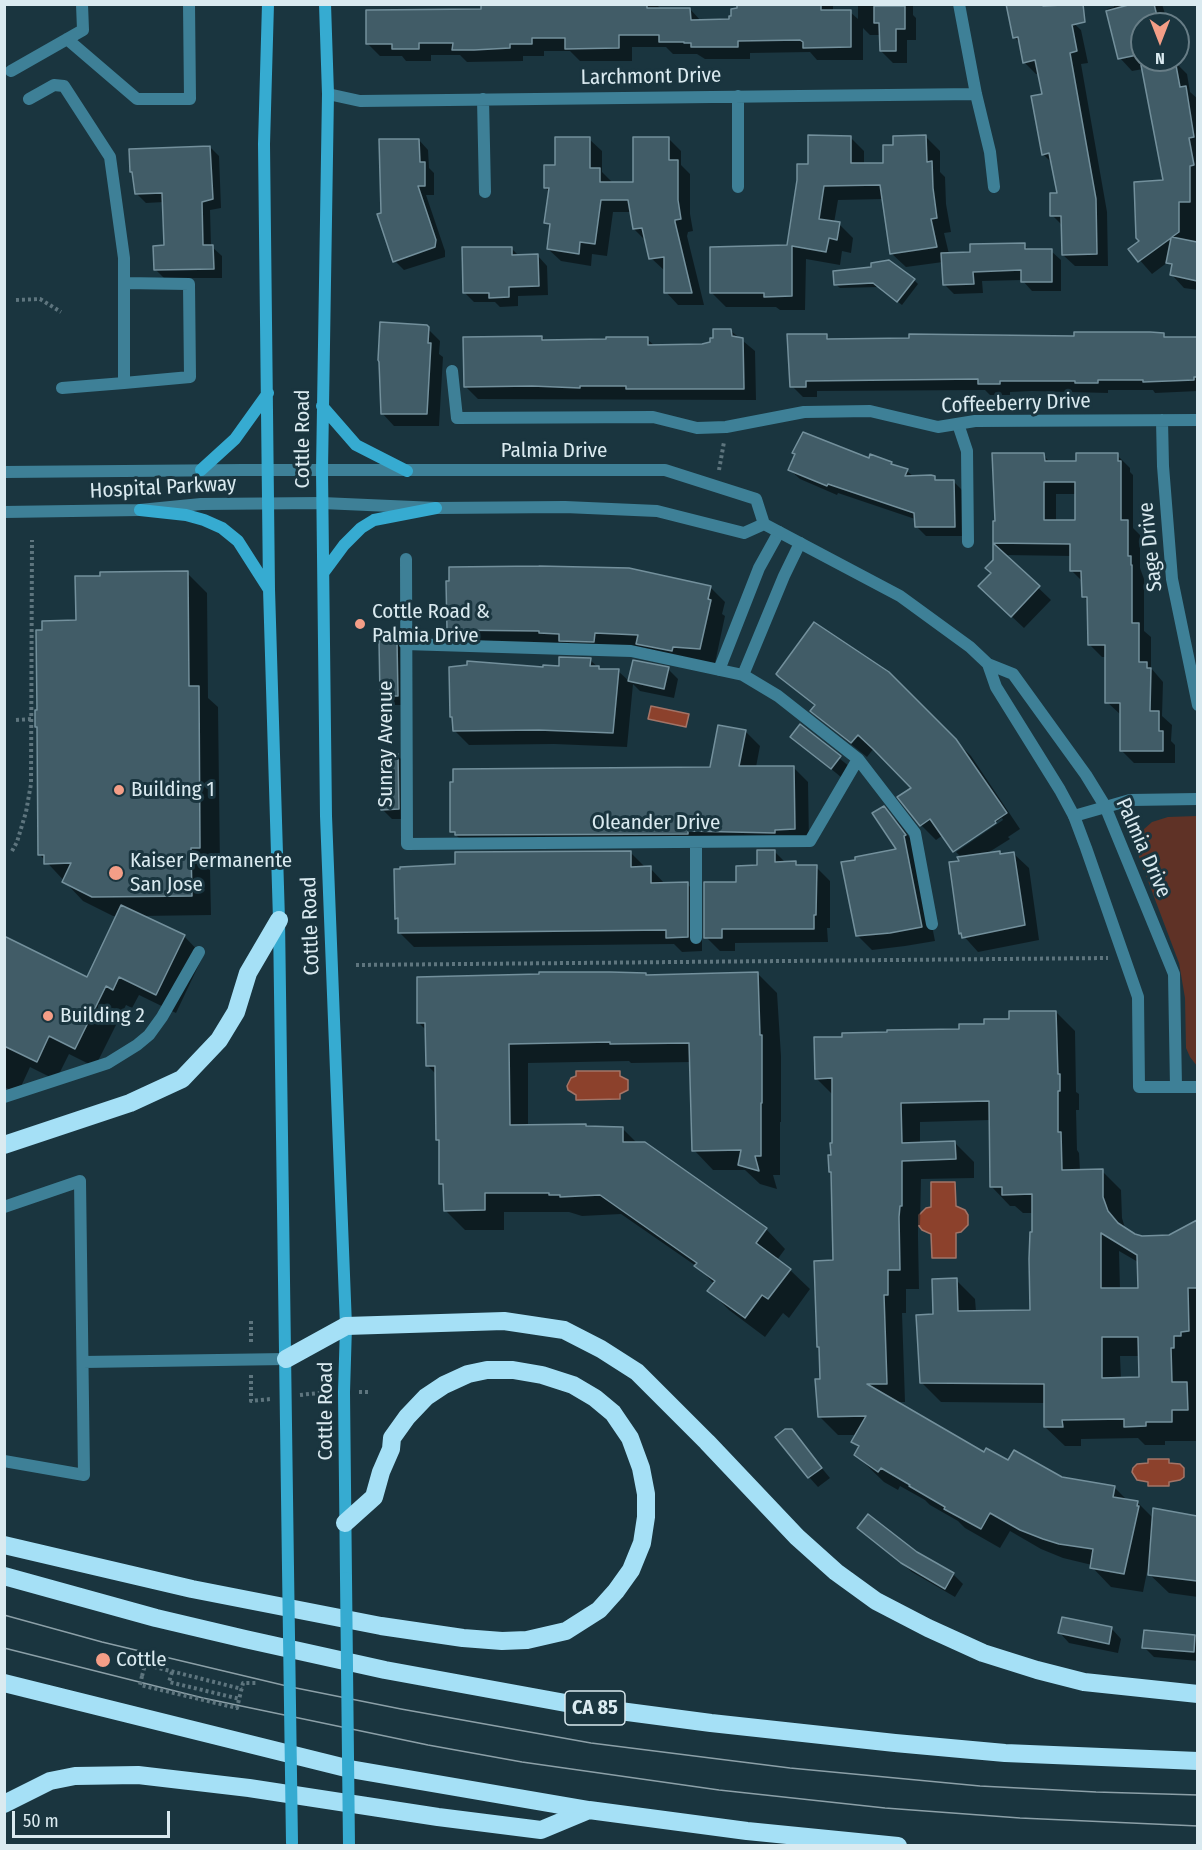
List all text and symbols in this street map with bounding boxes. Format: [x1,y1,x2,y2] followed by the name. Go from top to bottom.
[1130,12,1190,72] north arrow
[1155,49,1165,68] text: N
[580,63,722,91] street label: Larchmont Drive
[290,389,316,489] street label: Cottle Road
[941,389,1091,419] street label: Coffeeberry Drive
[501,438,607,464] street label: Palmia Drive
[89,472,237,504] street label: Hospital Parkway
[1134,501,1168,593] street label: Sage Drive
[372,599,490,649] place label: Cottle Road & Palmia Drive
[353,617,367,631] marker: Cottle Road & Palmia Drive
[373,681,399,807] street label: Sunray Avenue
[131,777,215,803] place label: Building 1
[112,783,126,797] marker: Building 1
[1110,794,1176,902] street label: Palmia Drive
[592,810,720,836] street label: Oleander Drive
[130,848,292,898] place label: Kaiser Permanente San Jose
[107,864,125,882] marker: Kaiser Permanente San Jose
[297,876,325,976] street label: Cottle Road
[60,1003,145,1029] place label: Building 2
[41,1009,55,1023] marker: Building 2
[313,1361,339,1461] street label: Cottle Road
[116,1647,167,1673] place label: Cottle
[94,1651,112,1669] marker: Cottle
[565,1691,625,1725] road number: CA 85
[15,1799,172,1837] scale bar
[23,1810,59,1832] text: 50 m

